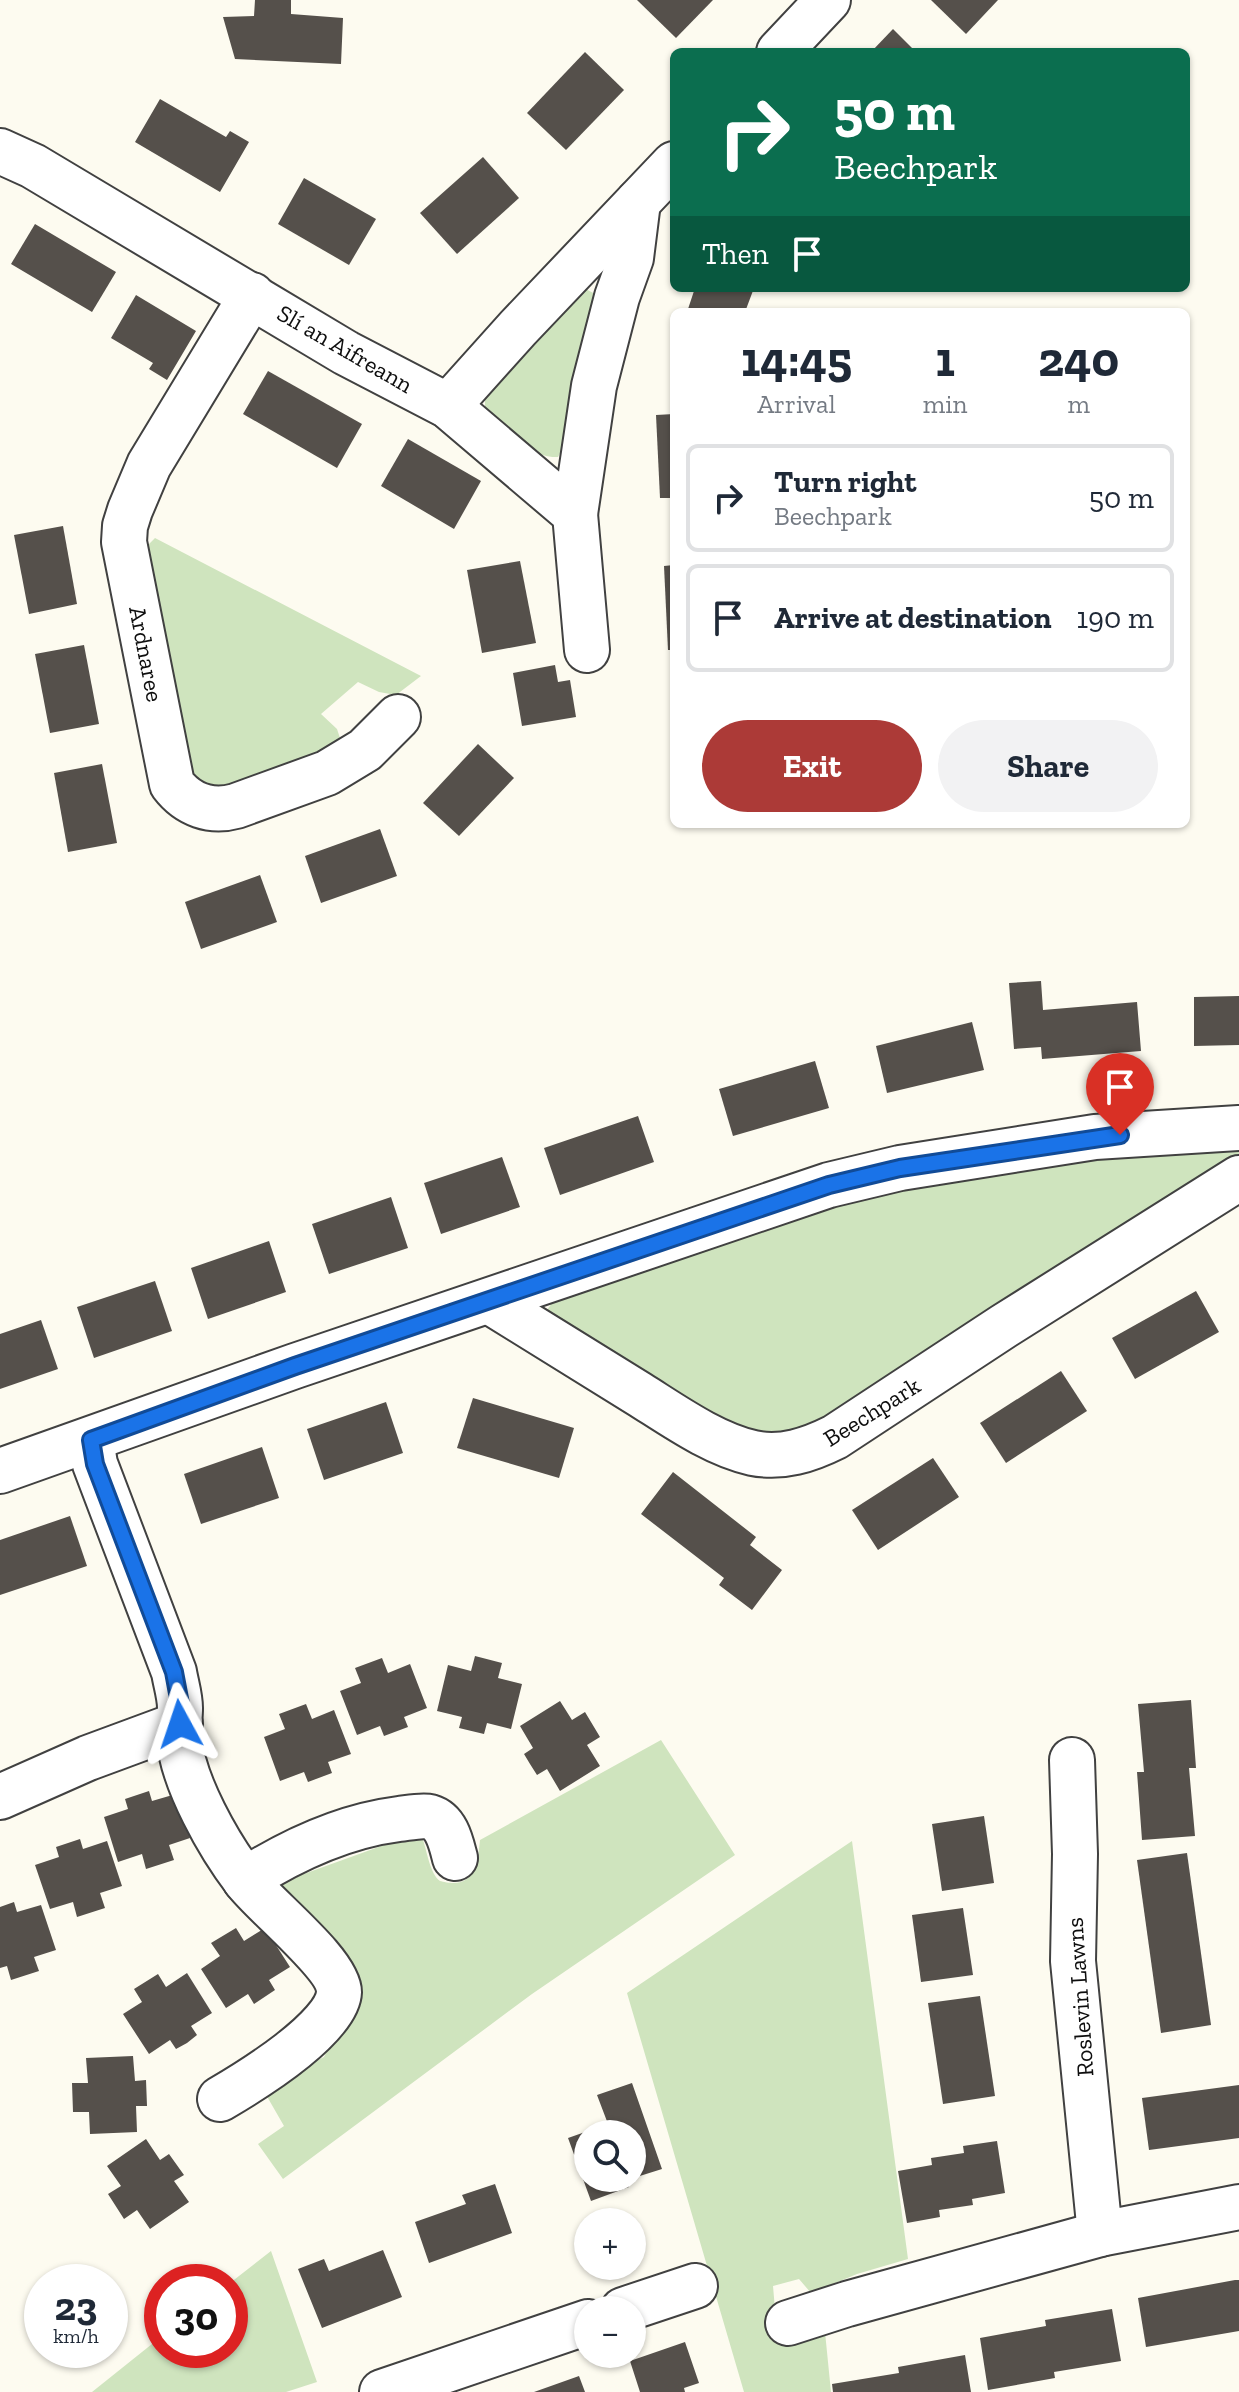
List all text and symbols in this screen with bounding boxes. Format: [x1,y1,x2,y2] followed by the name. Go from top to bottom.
[834,77,955,144] text: 50 m
[702,80,806,184] icon: right
[834,145,997,188] text: Beechpark
[785,232,829,276] icon: arrive
[702,236,769,272] text: Then
[272,298,418,399] street label: Slí an Aifreann
[741,331,852,388] text: 14:45
[935,331,955,388] text: 1
[1038,331,1119,388] text: 240
[757,388,836,420] text: Arrival
[923,388,967,420] text: min
[1068,388,1090,420] text: m
[774,464,916,500] text: Turn right
[706,476,750,520] icon: right
[1089,480,1154,516] text: 50 m
[774,500,892,532] text: Beechpark
[706,596,750,640] icon: arrive
[774,600,1051,636] text: Arrive at destination
[1077,600,1154,636] text: 190 m
[123,604,170,704] street label: Ardnaree
[702,720,922,812] button: Exit
[938,720,1158,812] button: Share
[1086,1053,1154,1135] pin
[1098,1065,1142,1109] icon: arrive
[818,1370,926,1453] street label: Beechpark
[138,1682,222,1766] position arrow
[1059,1916,1100,2078] street label: Roslevin Lawns
[574,2120,646,2368] map controls
[574,2120,646,2192] button: search
[574,2208,646,2280] button: +
[144,2264,248,2368] speed limit sign: 30
[55,2282,97,2330] text: 23
[574,2296,646,2368] button: −
[53,2324,99,2348] text: km/h

